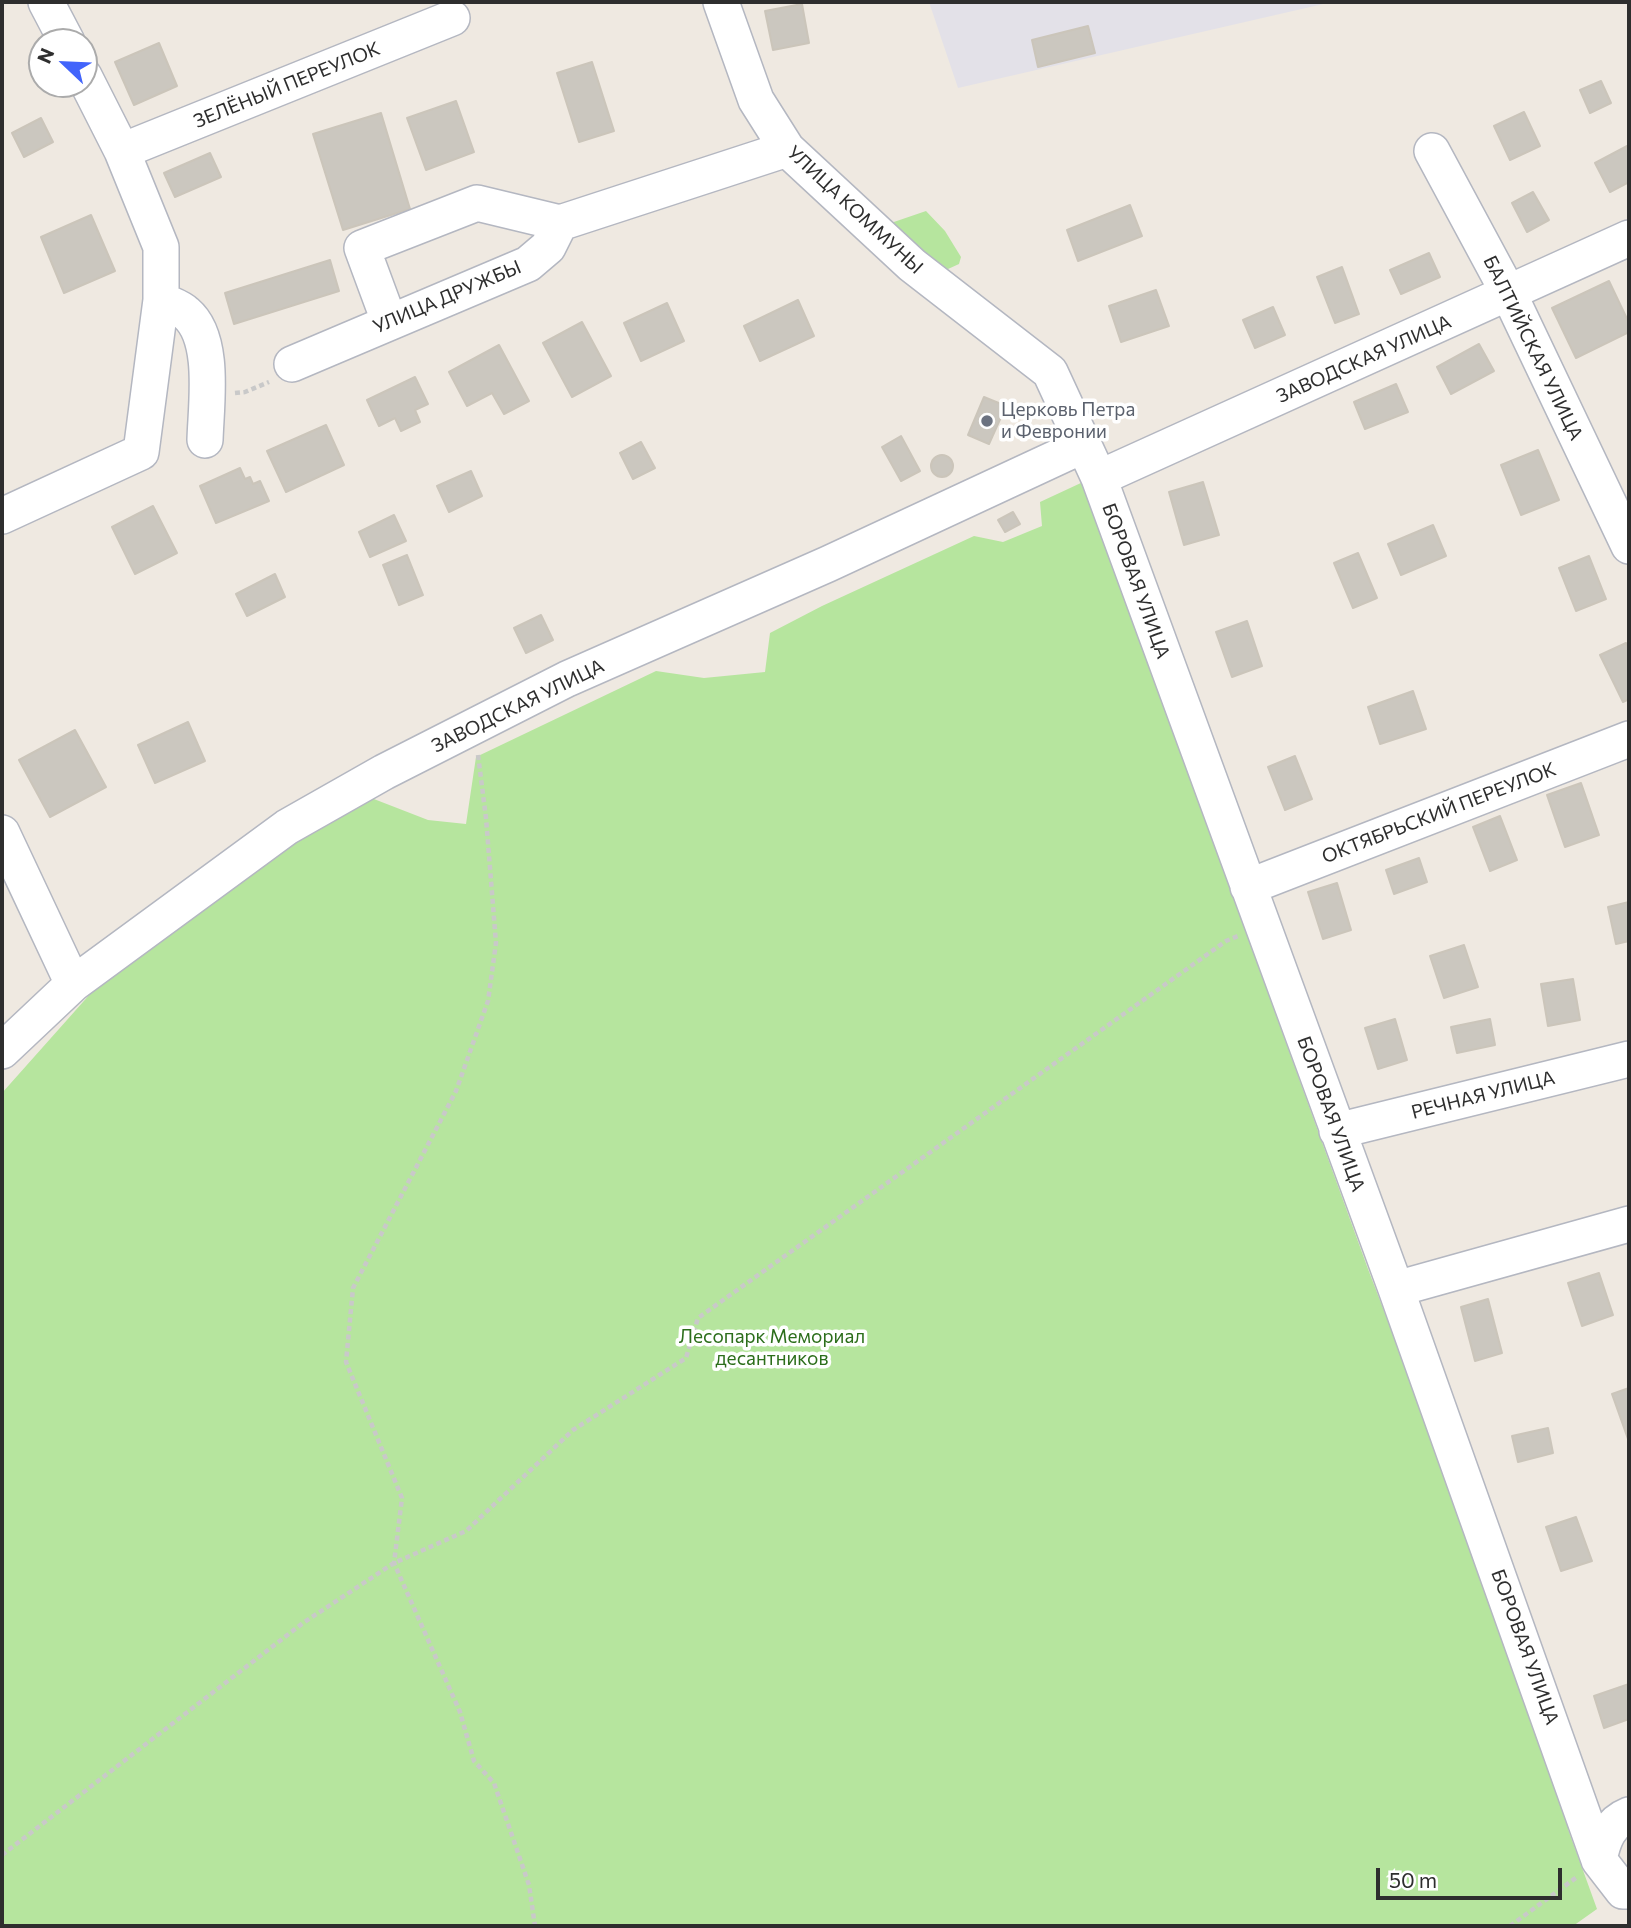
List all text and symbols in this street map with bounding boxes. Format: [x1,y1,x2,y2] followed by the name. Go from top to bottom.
[28,28,98,98] north arrow
[190,37,384,133] street label: ЗЕЛЁНЫЙ ПЕРЕУЛОК
[32,44,58,66] text: N
[782,141,928,279] street label: УЛИЦА КОММУНЫ
[1478,252,1588,444] street label: БАЛТИЙСКАЯ УЛИЦА
[369,255,525,339] street label: УЛИЦА ДРУЖБЫ
[1273,310,1455,408] street label: ЗАВОДСКАЯ УЛИЦА
[1001,399,1135,443] place label: Церковь Петра и Февронии
[979,413,995,429] marker: Церковь Петра и Февронии
[1097,500,1175,662] street label: БОРОВАЯ УЛИЦА
[428,654,608,758] street label: ЗАВОДСКАЯ УЛИЦА
[1319,758,1559,868] street label: ОКТЯБРЬСКИЙ ПЕРЕУЛОК
[1292,1033,1370,1195] street label: БОРОВАЯ УЛИЦА
[1409,1066,1557,1124] street label: РЕЧНАЯ УЛИЦА
[679,1326,865,1370] park label: Лесопарк Мемориал десантников
[1486,1566,1564,1728] street label: БОРОВАЯ УЛИЦА
[1379,1854,1564,1898] scale bar
[1389,1867,1437,1892] text: 50 m

